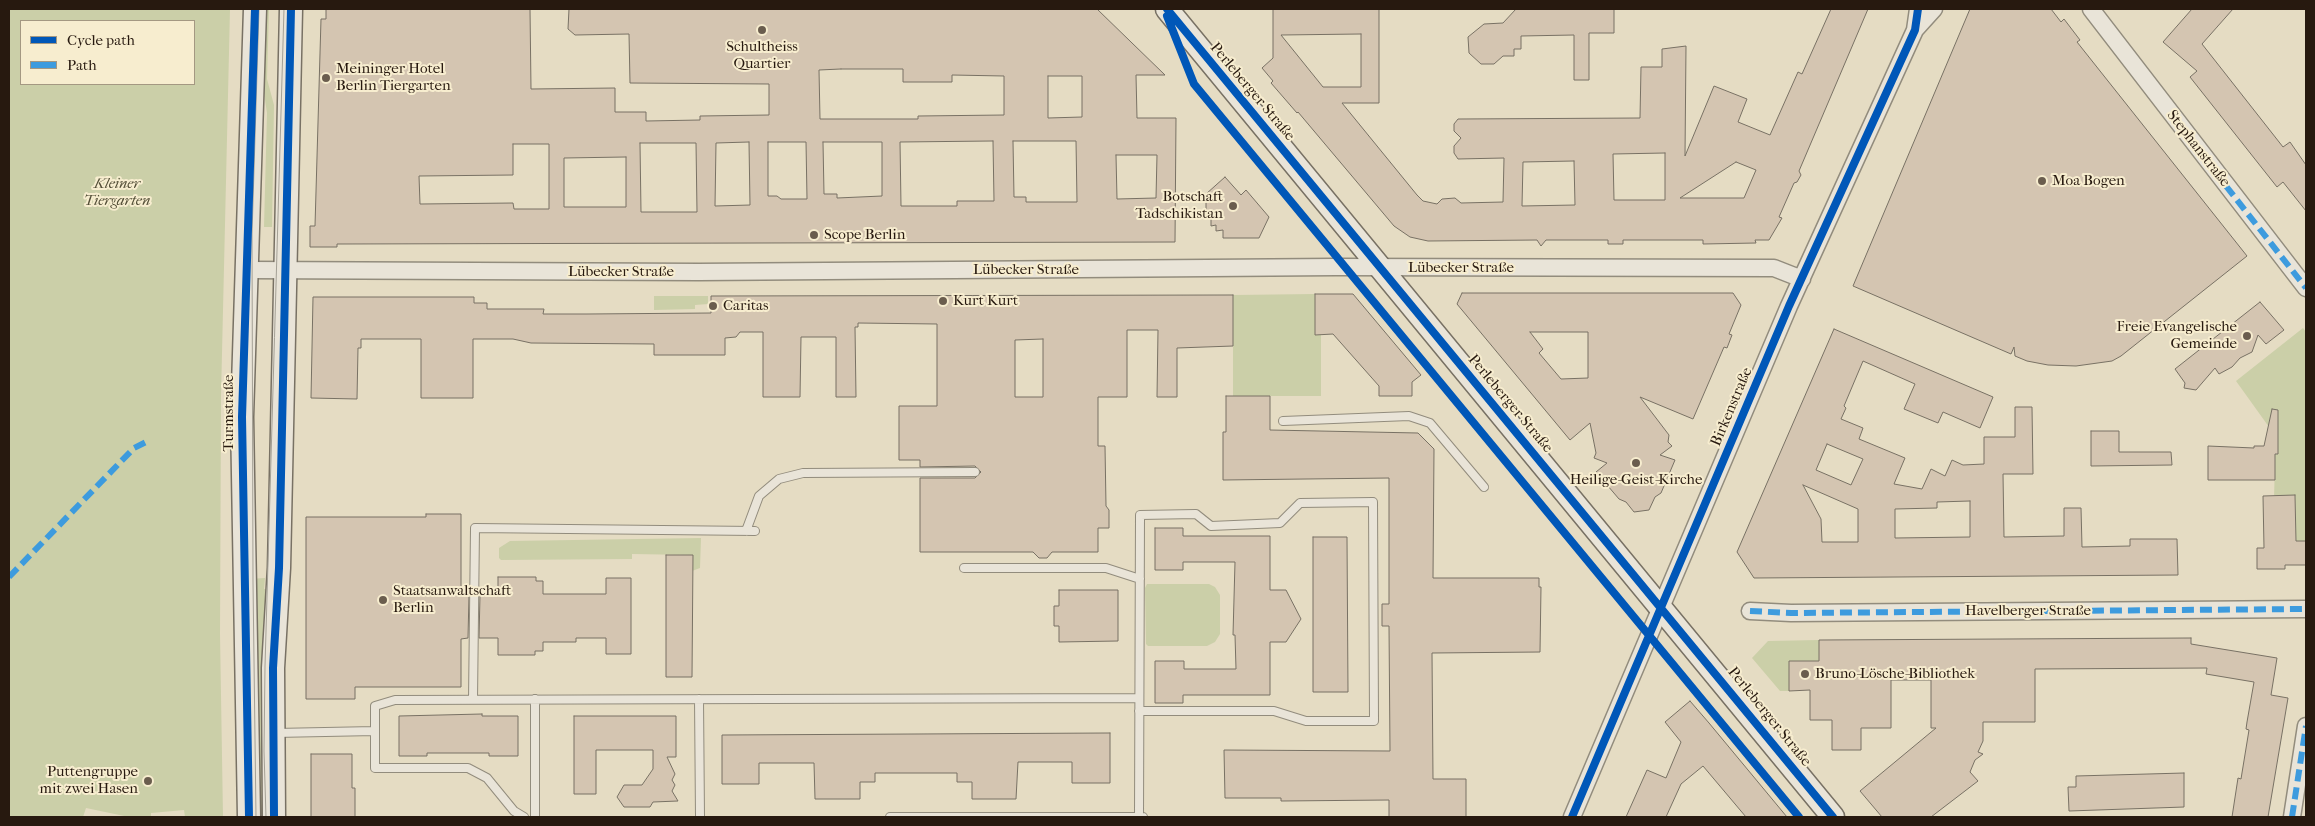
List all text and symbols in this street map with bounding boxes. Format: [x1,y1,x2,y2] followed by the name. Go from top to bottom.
[20,20,195,85] legend
[756,24,768,36] marker: Schultheiss Quartier
[67,31,135,49] text: Cycle path
[726,38,798,73] place label: Schultheiss Quartier
[1206,39,1298,145] street label: Perleberger Straße
[67,56,97,74] text: Path
[336,60,451,95] place label: Meininger Hotel Berlin Tiergarten
[320,72,332,84] marker: Meininger Hotel Berlin Tiergarten
[2162,107,2234,191] street label: Stephanstraße
[2052,172,2125,190] place label: Moa Bogen
[84,175,150,210] park label: Kleiner Tiergarten
[2036,175,2048,187] marker: Moa Bogen
[1135,188,1223,223] place label: Botschaft Tadschikistan
[1227,200,1239,212] marker: Botschaft Tadschikistan
[824,226,905,244] place label: Scope Berlin
[808,229,820,241] marker: Scope Berlin
[1408,259,1514,277] street label: Lübecker Straße
[973,261,1079,279] street label: Lübecker Straße
[568,263,674,281] street label: Lübecker Straße
[953,292,1018,310] place label: Kurt Kurt
[937,295,949,307] marker: Kurt Kurt
[723,297,769,315] place label: Caritas
[707,300,719,312] marker: Caritas
[2117,318,2237,353] place label: Freie Evangelische Gemeinde
[2241,330,2253,342] marker: Freie Evangelische Gemeinde
[1464,351,1556,457] street label: Perleberger Straße
[1707,365,1757,449] street label: Birkenstraße
[220,375,238,451] street label: Turmstraße
[1630,457,1642,469] marker: Heilige-Geist-Kirche
[1570,471,1702,489] place label: Heilige-Geist-Kirche
[393,582,511,617] place label: Staatsanwaltschaft Berlin
[377,594,389,606] marker: Staatsanwaltschaft Berlin
[1965,602,2091,620] street label: Havelberger Straße
[1723,664,1815,770] street label: Perleberger Straße
[1815,665,1975,683] place label: Bruno-Lösche-Bibliothek
[1799,668,1811,680] marker: Bruno-Lösche-Bibliothek
[40,763,138,798] place label: Puttengruppe mit zwei Hasen
[142,775,154,787] marker: Puttengruppe mit zwei Hasen

